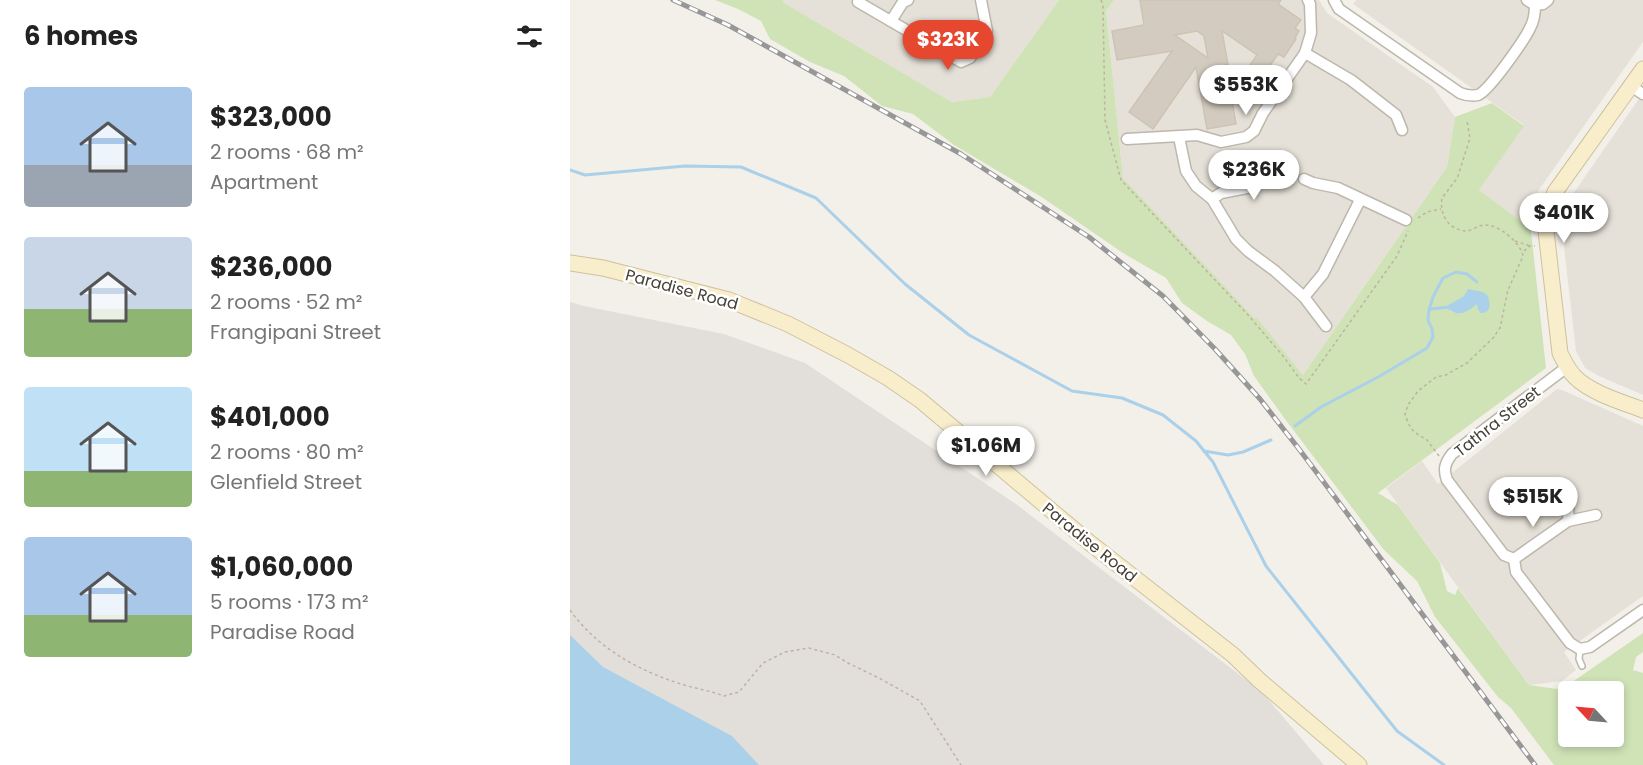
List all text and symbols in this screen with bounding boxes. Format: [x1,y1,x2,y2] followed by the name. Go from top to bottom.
[24,18,138,54] text: 6 homes
[513,20,546,53] icon: filters
[906,20,990,71] pin: $323K
[917,25,979,53] text: $323K
[1204,65,1288,116] pin: $553K
[1213,70,1279,98] text: $553K
[210,99,332,135] text: $323,000
[72,111,144,183] icon: home
[210,138,364,166] text: 2 rooms · 68 m²
[1212,150,1296,201] pin: $236K
[1222,155,1286,183] text: $236K
[210,168,318,196] text: Apartment
[1522,193,1606,244] pin: $401K
[1533,198,1595,226] text: $401K
[210,249,333,285] text: $236,000
[72,261,144,333] icon: home
[623,263,741,316] street label: Paradise Road
[210,288,362,316] text: 2 rooms · 52 m²
[210,318,381,346] text: Frangipani Street
[1449,380,1545,462] street label: Tathra Street
[210,399,330,435] text: $401,000
[72,411,144,483] icon: home
[937,426,1035,477] pin: $1.06M
[951,431,1021,459] text: $1.06M
[210,438,364,466] text: 2 rooms · 80 m²
[210,468,362,496] text: Glenfield Street
[1491,477,1575,528] pin: $515K
[1503,482,1563,510] text: $515K
[1037,497,1142,588] street label: Paradise Road
[210,549,353,585] text: $1,060,000
[72,561,144,633] icon: home
[210,588,369,616] text: 5 rooms · 173 m²
[210,618,355,646] text: Paradise Road
[1558,681,1624,747] north arrow
[1558,681,1624,747] map controls

